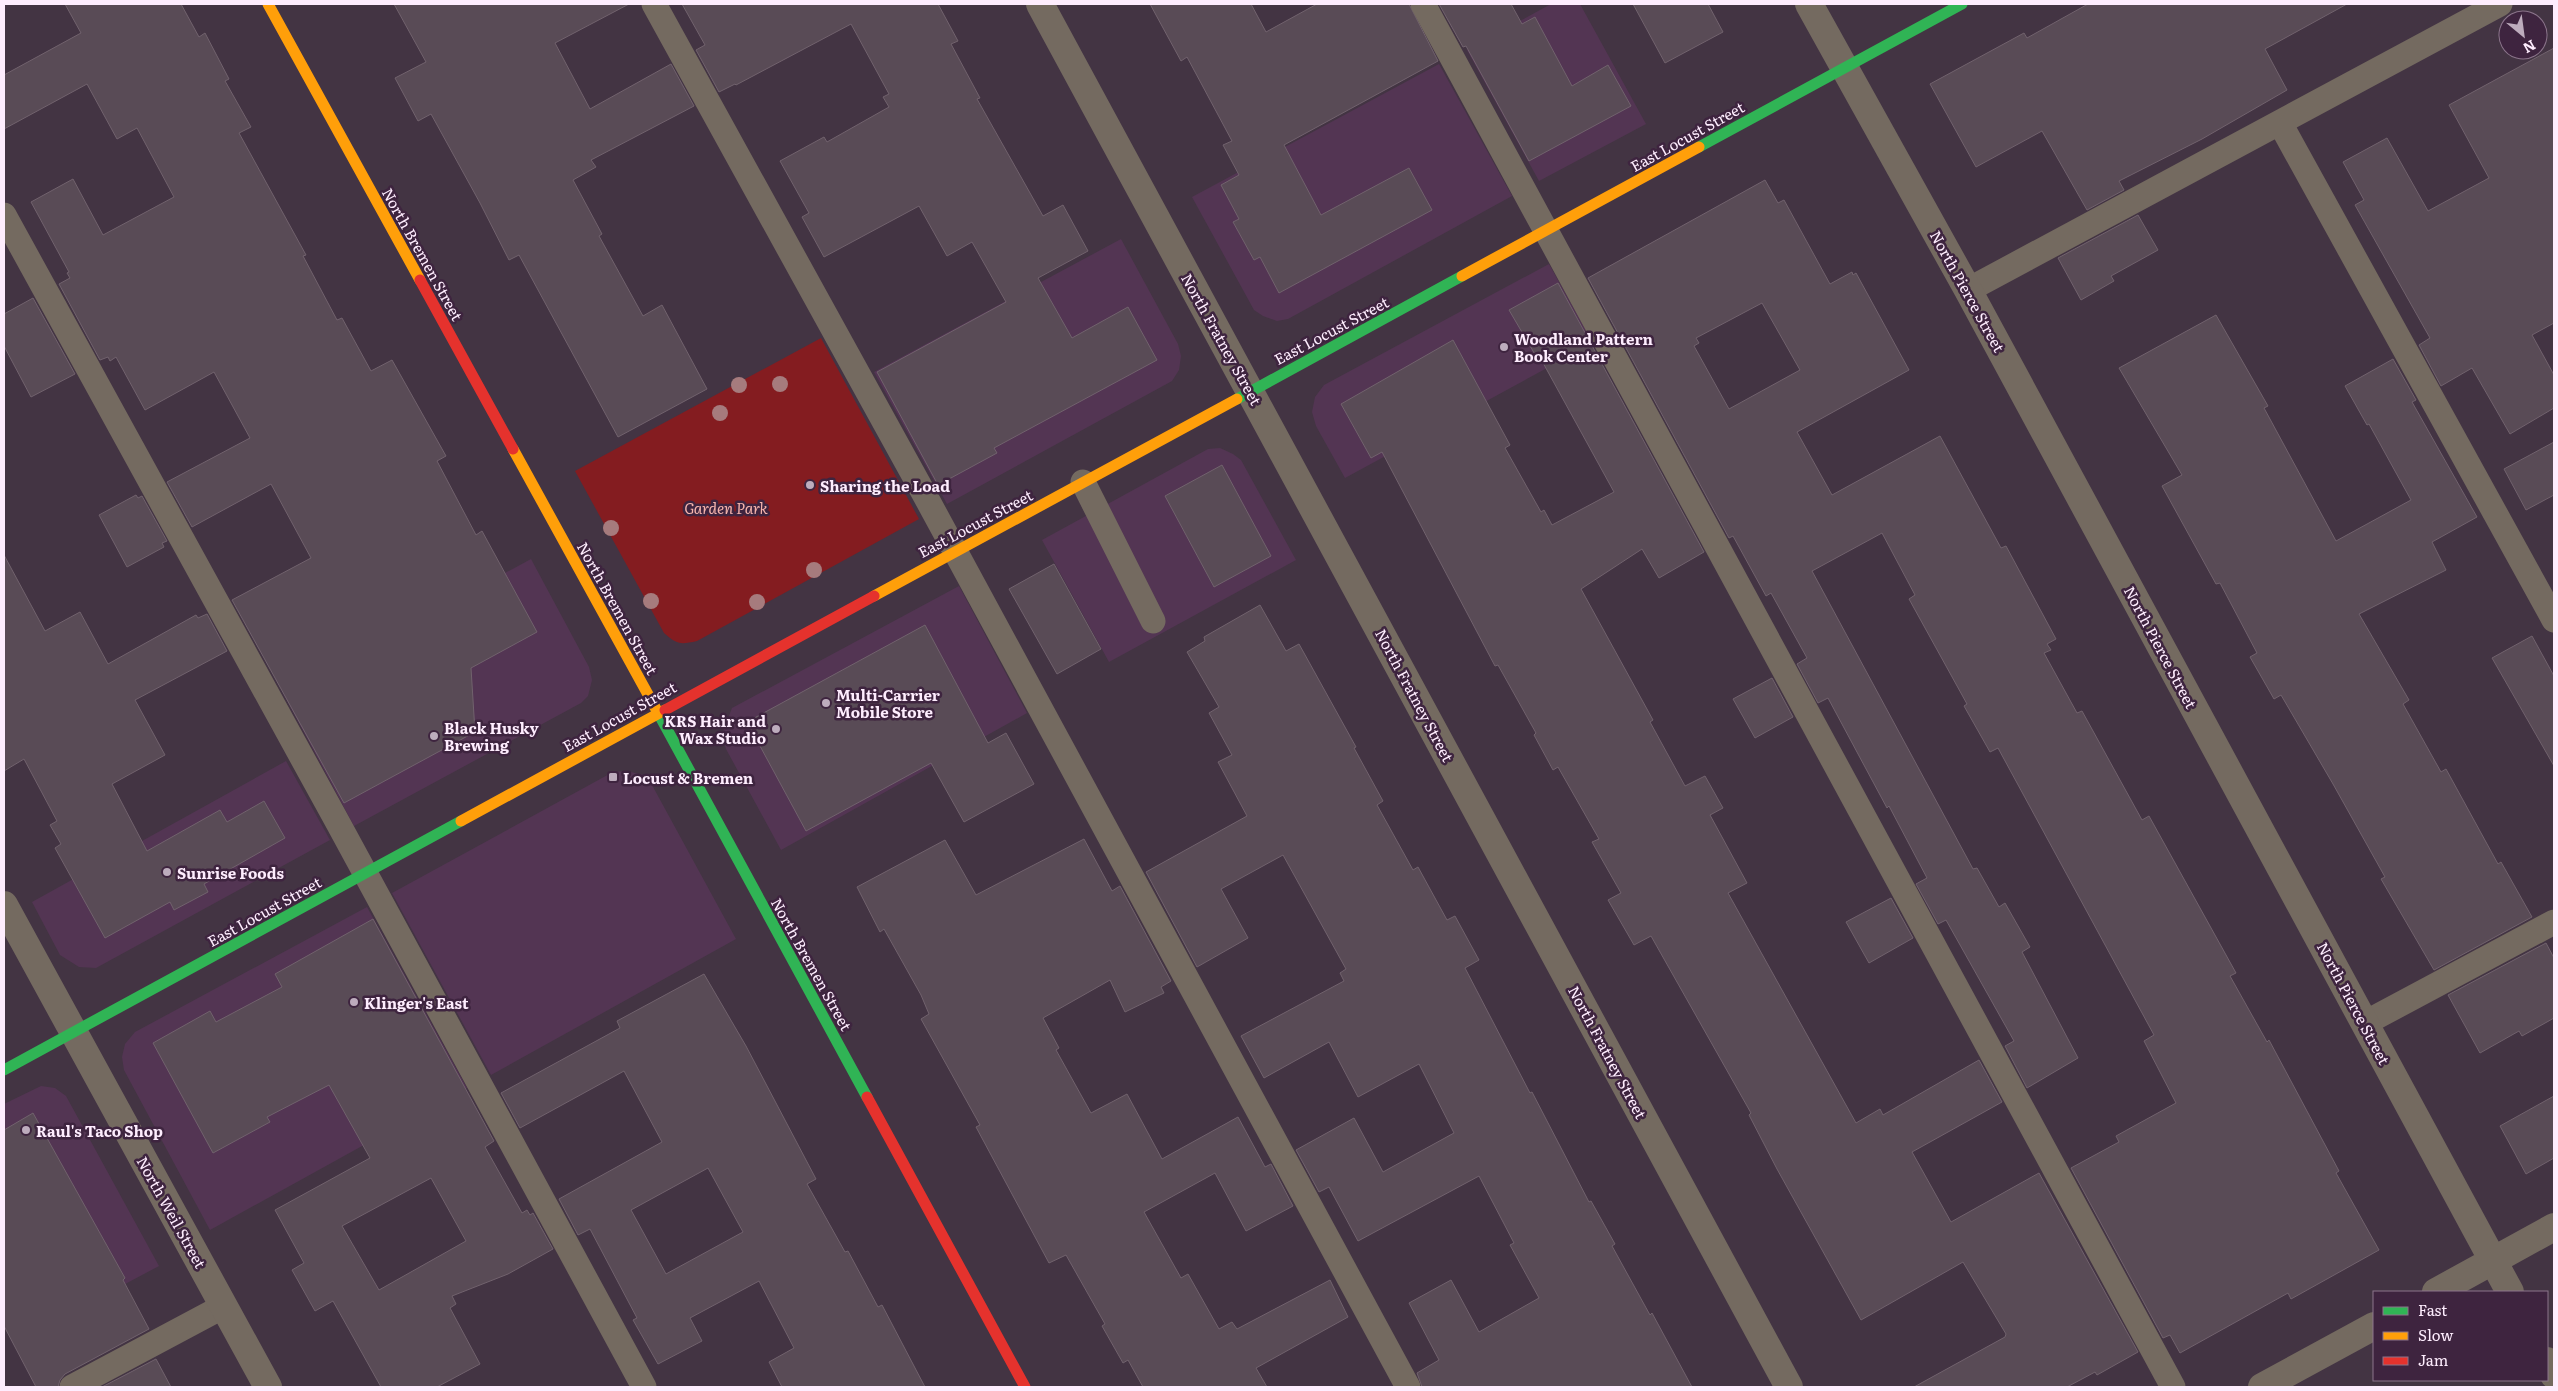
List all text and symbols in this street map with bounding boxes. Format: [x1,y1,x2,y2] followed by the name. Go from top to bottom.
[2498,10,2548,60] north arrow
[2520,36,2540,59] text: N
[1626,95,1748,177] street label: East Locust Street
[377,183,469,325] street label: North Bremen Street
[1925,226,2011,356] street label: North Pierce Street
[1176,269,1268,409] street label: North Fratney Street
[1269,290,1393,370] street label: East Locust Street
[1514,327,1654,367] place label: Woodland Pattern Book Center
[1498,341,1510,353] marker: Woodland Pattern Book Center
[820,474,950,497] place label: Sharing the Load
[804,479,816,491] marker: Sharing the Load
[913,483,1037,563] street label: East Locust Street
[684,496,769,519] park label: Garden Park
[572,537,664,679] street label: North Bremen Street
[2119,581,2203,713] street label: North Pierce Street
[1370,624,1460,766] street label: North Fratney Street
[558,675,680,757] street label: East Locust Street
[836,683,940,723] place label: Multi-Carrier Mobile Store
[820,697,832,709] marker: Multi-Carrier Mobile Store
[664,709,766,749] place label: KRS Hair and Wax Studio
[444,716,539,756] place label: Black Husky Brewing
[770,723,782,735] marker: KRS Hair and Wax Studio
[428,730,440,742] marker: Black Husky Brewing
[623,766,754,789] place label: Locust & Bremen
[607,771,619,783] marker: Locust & Bremen
[177,861,285,884] place label: Sunrise Foods
[161,866,173,878] marker: Sunrise Foods
[203,870,325,952] street label: East Locust Street
[766,893,858,1035] street label: North Bremen Street
[2312,937,2396,1069] street label: North Pierce Street
[1563,981,1653,1123] street label: North Fratney Street
[364,991,469,1014] place label: Klinger's East
[348,996,360,1008] marker: Klinger's East
[36,1119,163,1142] place label: Raul's Taco Shop
[20,1124,32,1136] marker: Raul's Taco Shop
[132,1152,212,1272] street label: North Weil Street
[2373,1291,2548,1381] legend
[2418,1298,2447,1321] text: Fast
[2418,1323,2453,1346] text: Slow
[2418,1348,2449,1371] text: Jam

